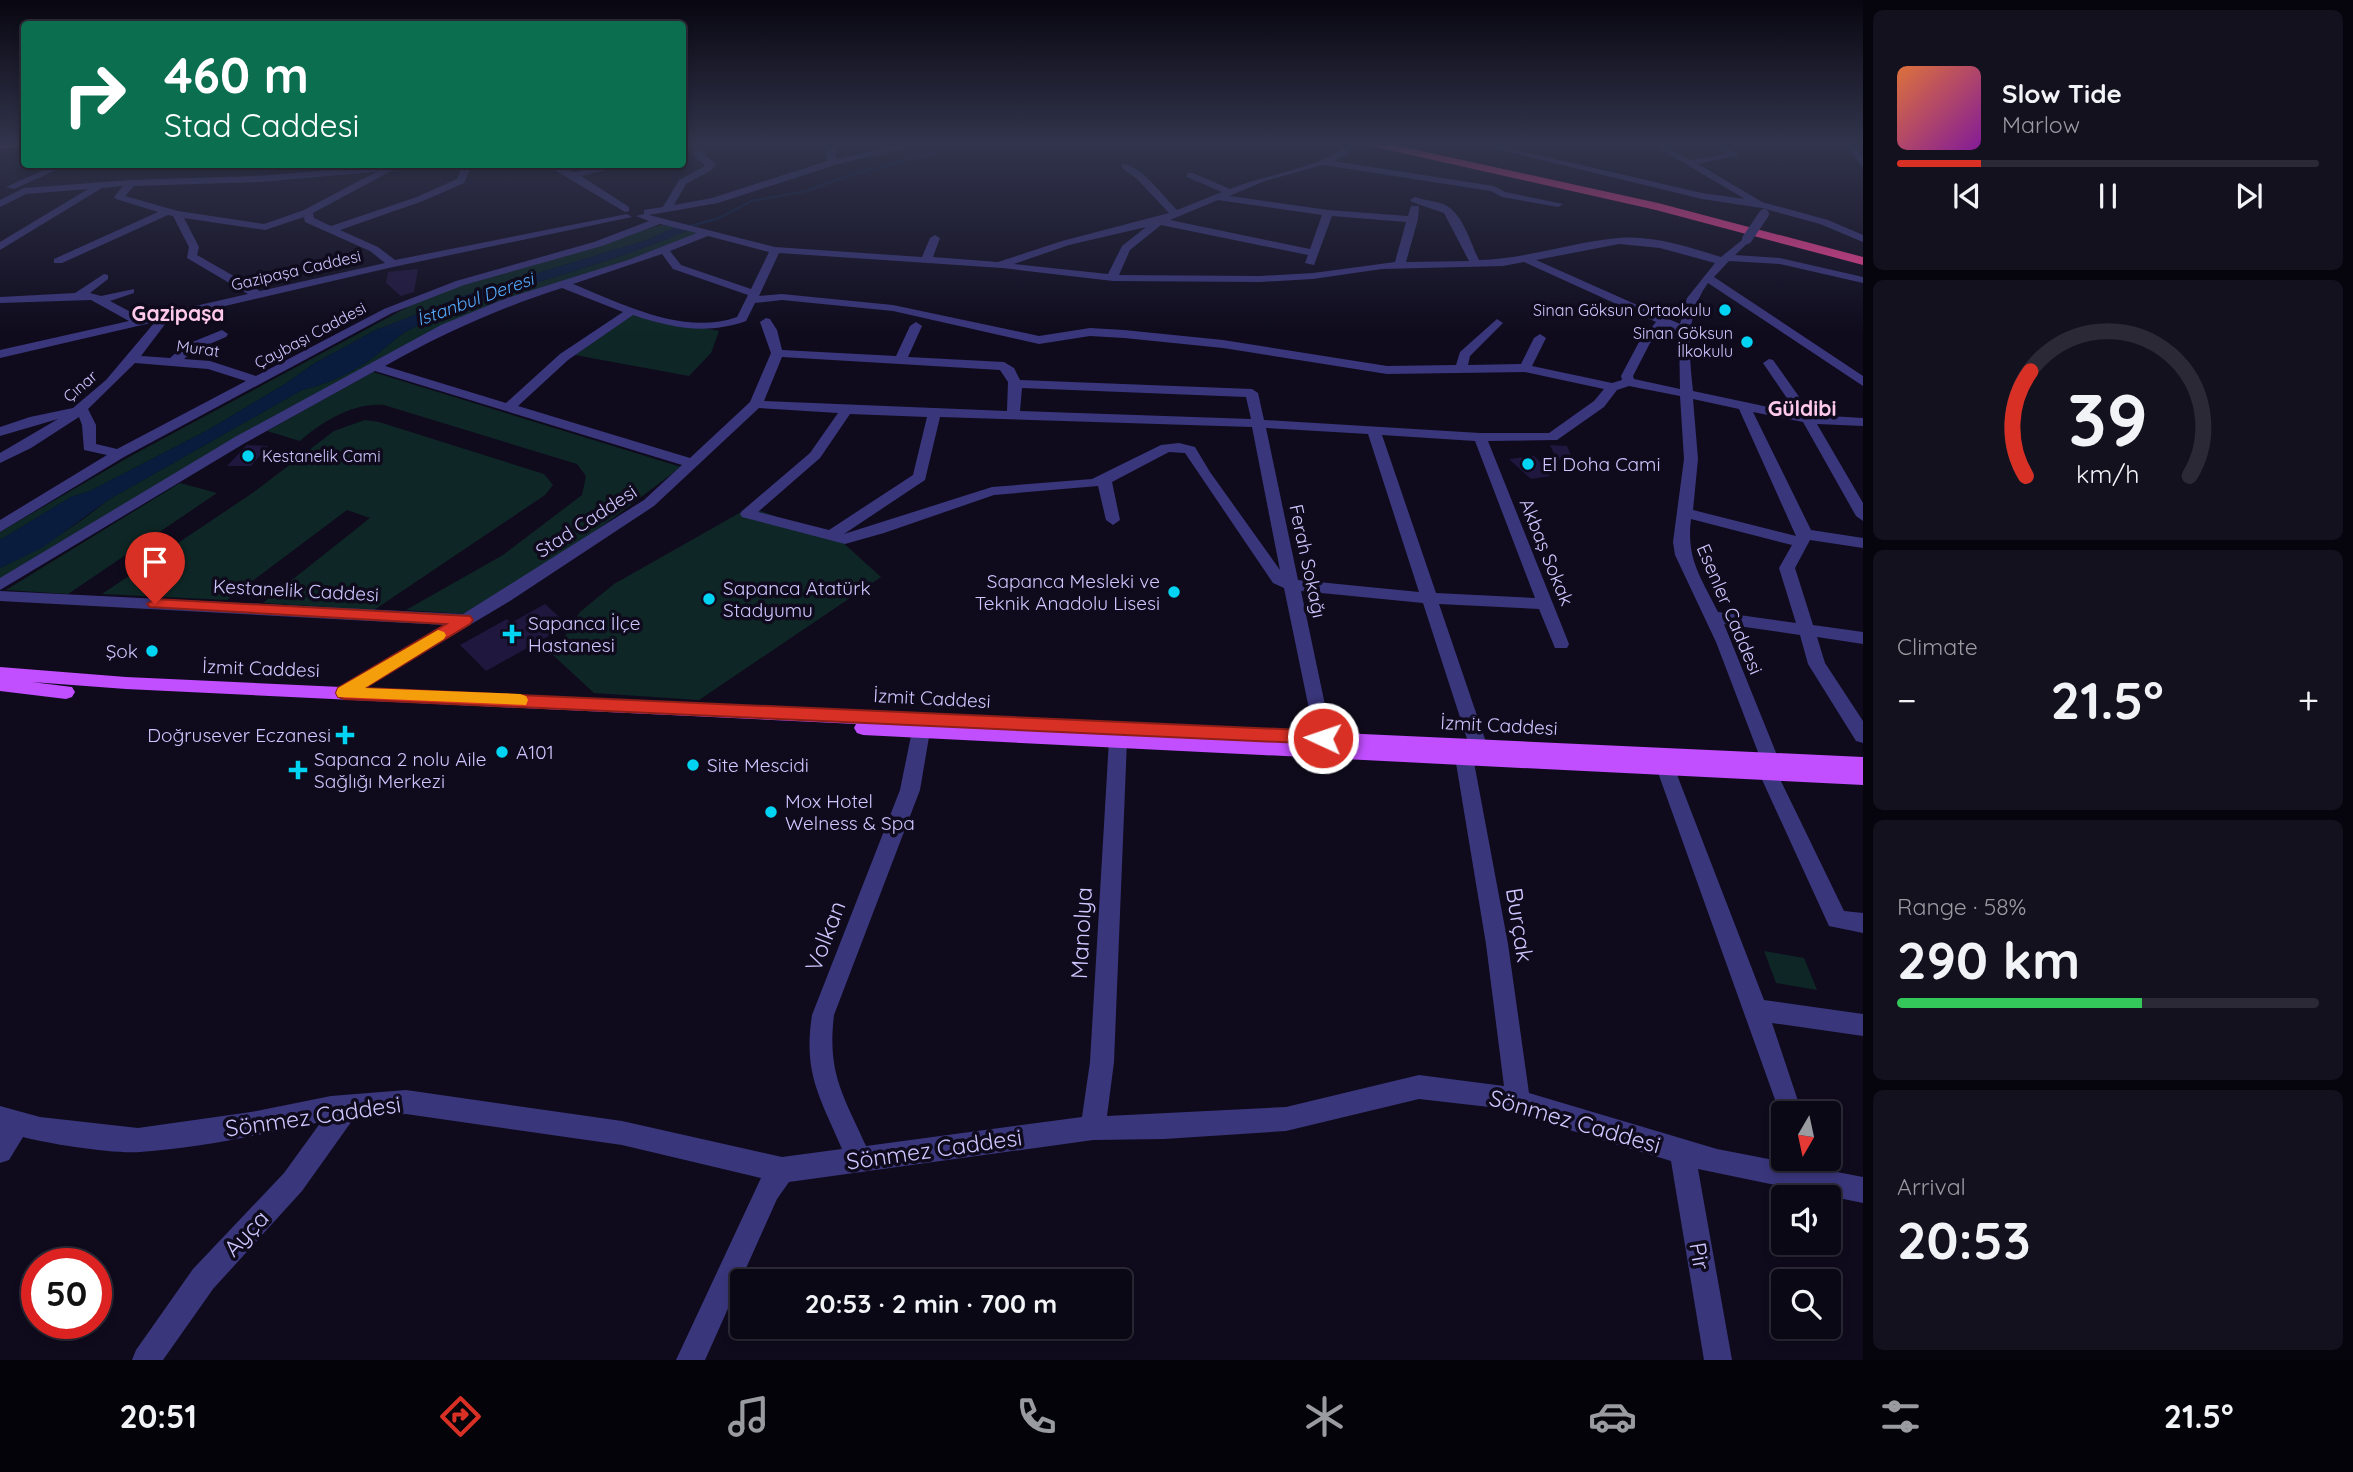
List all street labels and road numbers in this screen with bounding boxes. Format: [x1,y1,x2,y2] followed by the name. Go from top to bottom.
[229,245,363,295] street label: Gazipaşa Caddesi
[251,297,369,373] street label: Çaybaşı Caddesi
[175,335,221,361] street label: Murat
[59,366,101,406] street label: Çınar
[531,479,641,563] street label: Stad Caddesi
[1515,495,1579,609] street label: Akbaş Sokak
[1284,502,1332,620] street label: Ferah Sokağı
[1692,540,1768,678] street label: Esenler Caddesi
[212,574,380,606] street label: Kestanelik Caddesi
[202,654,320,682] street label: İzmit Caddesi
[873,683,991,713] street label: İzmit Caddesi
[1440,710,1558,740] street label: İzmit Caddesi
[1064,886,1098,980] street label: Manolya
[1500,886,1540,964] street label: Burçak
[798,897,852,975] street label: Volkan
[1486,1083,1664,1159] street label: Sönmez Caddesi
[223,1089,403,1143] street label: Sönmez Caddesi
[844,1122,1024,1176] street label: Sönmez Caddesi
[217,1204,275,1262] street label: Ayça
[1683,1240,1717,1272] street label: Pir

